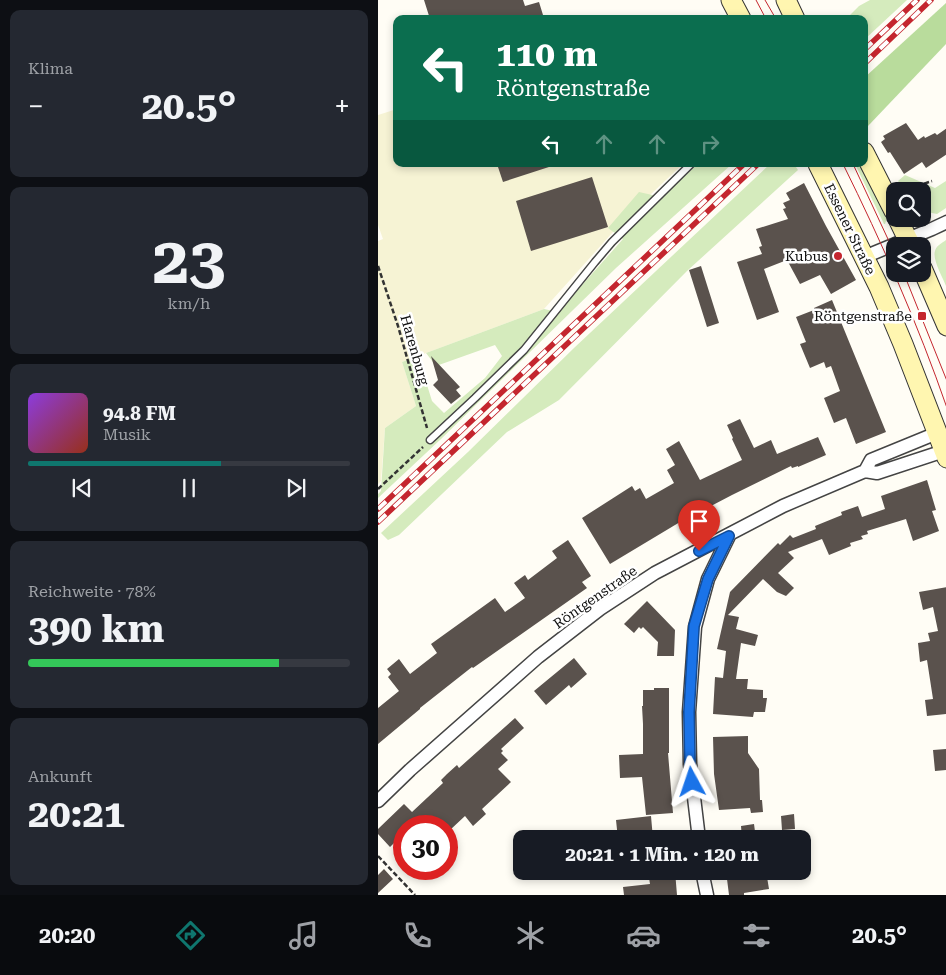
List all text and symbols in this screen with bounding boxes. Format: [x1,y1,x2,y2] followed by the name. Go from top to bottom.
[496,34,597,75] text: 110 m
[413,35,478,100] icon: left
[28,59,73,78] text: Klima
[496,76,650,101] text: Röntgenstraße
[142,84,236,128] text: 20.5°
[28,90,44,123] text: −
[334,90,350,123] text: +
[537,130,565,158] icon: left
[590,130,618,158] icon: ahead
[643,130,671,158] icon: ahead
[696,130,724,158] icon: right
[821,181,879,277] street label: Essener Straße
[886,182,931,282] map controls
[886,182,931,227] button: search
[153,223,225,299] text: 23
[886,237,931,282] button: layers
[785,248,828,264] place label: Kubus
[832,250,844,262] marker: Kubus
[168,294,210,313] text: km/h
[814,308,912,324] place label: Röntgenstraße
[916,310,928,322] marker: Röntgenstraße
[397,313,433,387] street label: Harenburg
[103,402,176,425] text: 94.8 FM
[103,425,151,444] text: Musik
[68,474,96,502] icon: previous
[175,474,203,502] icon: pause
[282,474,310,502] icon: next
[678,500,720,551] pin
[685,507,713,535] icon: arrive
[550,562,640,632] street label: Röntgenstraße
[28,582,156,601] text: Reichweite · 78%
[28,607,164,651] text: 390 km
[665,755,717,807] position arrow
[28,767,92,786] text: Ankunft
[28,792,125,836] text: 20:21
[393,815,458,880] speed limit sign: 30
[565,843,759,866] text: 20:21 · 1 Min. · 120 m
[173,918,208,953] icon: directions
[286,918,321,953] icon: music
[400,918,435,953] icon: phone
[513,918,548,953] icon: climate
[626,918,661,953] icon: car
[739,918,774,953] icon: filters
[39,923,95,948] text: 20:20
[852,923,907,948] text: 20.5°

